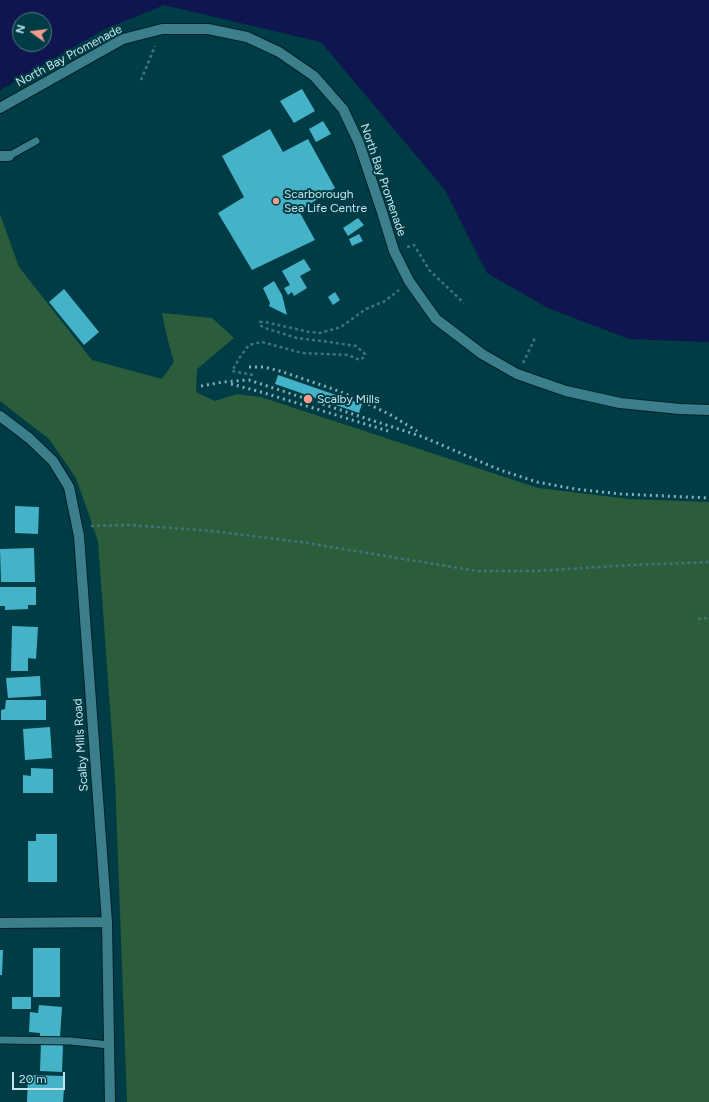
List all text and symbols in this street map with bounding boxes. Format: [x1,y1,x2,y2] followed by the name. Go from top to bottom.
[12,12,52,52] north arrow
[13,22,125,90] street label: North Bay Promenade
[357,122,409,238] street label: North Bay Promenade
[284,187,367,215] place label: Scarborough Sea Life Centre
[271,196,281,206] marker: Scarborough Sea Life Centre
[317,392,380,406] place label: Scalby Mills
[302,393,314,405] marker: Scalby Mills
[71,698,91,792] street label: Scalby Mills Road
[14,1064,67,1090] scale bar
[19,1072,47,1086] text: 20 m

